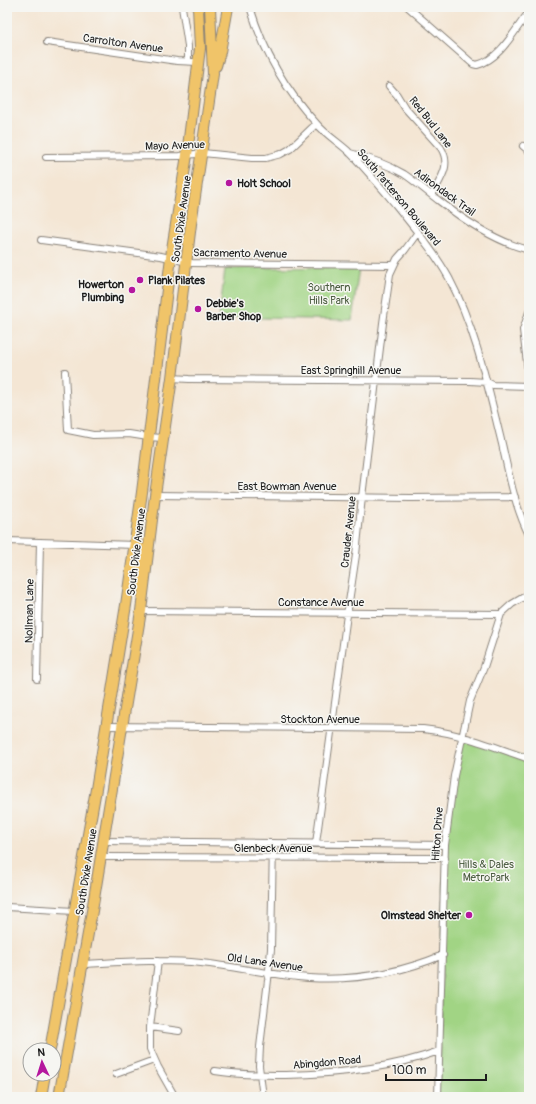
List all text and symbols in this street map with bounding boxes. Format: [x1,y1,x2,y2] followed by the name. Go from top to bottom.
[82,31,164,56] street label: Carrolton Avenue
[406,94,455,151] street label: Red Bud Lane
[145,138,206,153] street label: Mayo Avenue
[354,146,443,248] street label: South Patterson Boulevard
[411,166,478,219] street label: Adirondack Trail
[169,174,194,263] street label: South Dixie Avenue
[237,177,291,190] place label: Holt School
[224,178,234,188] marker: Holt School
[193,246,288,261] street label: Sacramento Avenue
[148,274,205,287] place label: Plank Pilates
[135,275,145,285] marker: Plank Pilates
[78,278,124,304] place label: Howerton Plumbing
[307,281,351,307] park label: Southern Hills Park
[127,285,137,295] marker: Howerton Plumbing
[206,297,261,323] place label: Debbie's Barber Shop
[193,304,203,314] marker: Debbie's Barber Shop
[301,364,402,377] street label: East Springhill Avenue
[238,480,337,493] street label: East Bowman Avenue
[338,495,359,569] street label: Crauder Avenue
[125,507,148,596] street label: South Dixie Avenue
[22,578,37,643] street label: Nollman Lane
[278,596,365,609] street label: Constance Avenue
[280,713,360,726] street label: Stockton Avenue
[429,806,446,861] street label: Hilton Drive
[73,827,100,916] street label: South Dixie Avenue
[234,842,313,855] street label: Glenbeck Avenue
[458,858,514,884] park label: Hills & Dales MetroPark
[381,909,462,922] place label: Olmstead Shelter
[464,910,474,920] marker: Olmstead Shelter
[226,951,304,974] street label: Old Lane Avenue
[22,1042,62,1082] north arrow
[37,1046,46,1059] text: N
[292,1053,362,1072] street label: Abingdon Road
[386,1056,486,1082] scale bar
[392,1063,427,1078] text: 100 m

